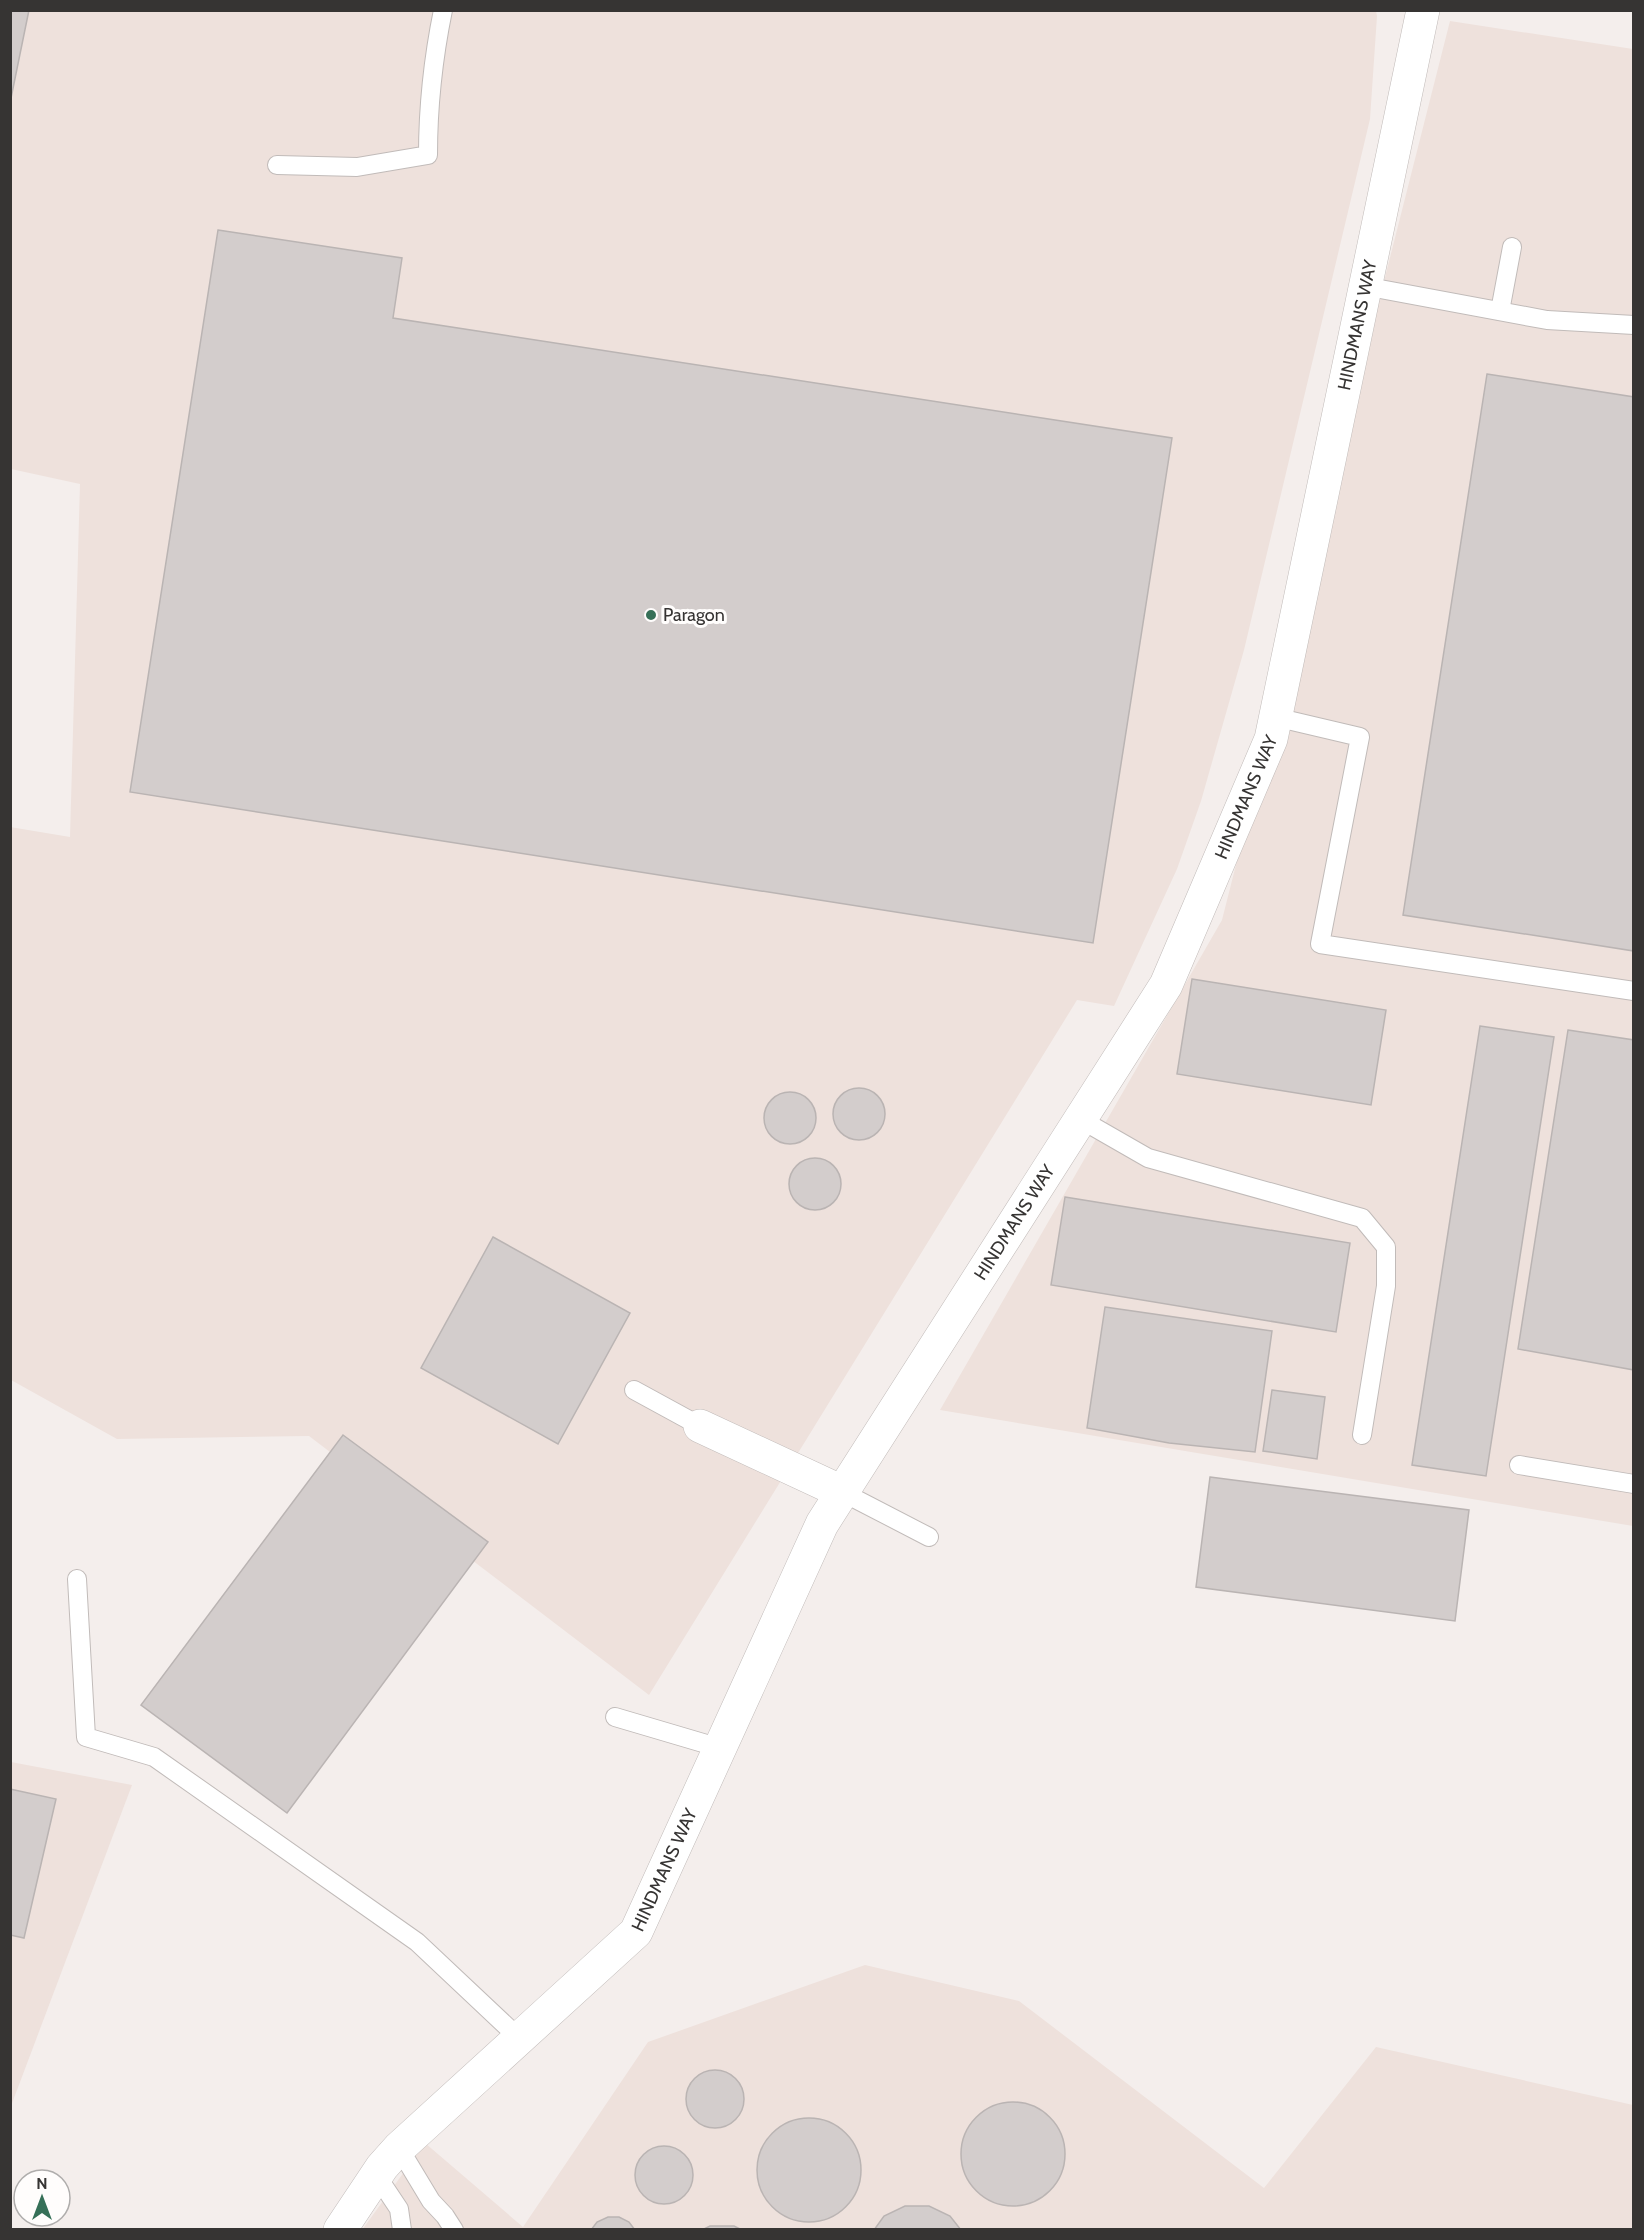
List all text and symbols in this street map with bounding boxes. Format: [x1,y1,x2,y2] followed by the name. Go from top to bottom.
[1333,257,1382,392] street label: HINDMANS WAY
[663,604,725,626] place label: Paragon
[644,608,658,622] marker: Paragon
[1210,731,1283,862] street label: HINDMANS WAY
[970,1160,1060,1284] street label: HINDMANS WAY
[627,1804,702,1935] street label: HINDMANS WAY
[12,2168,72,2228] north arrow
[36,2174,48,2193] text: N

